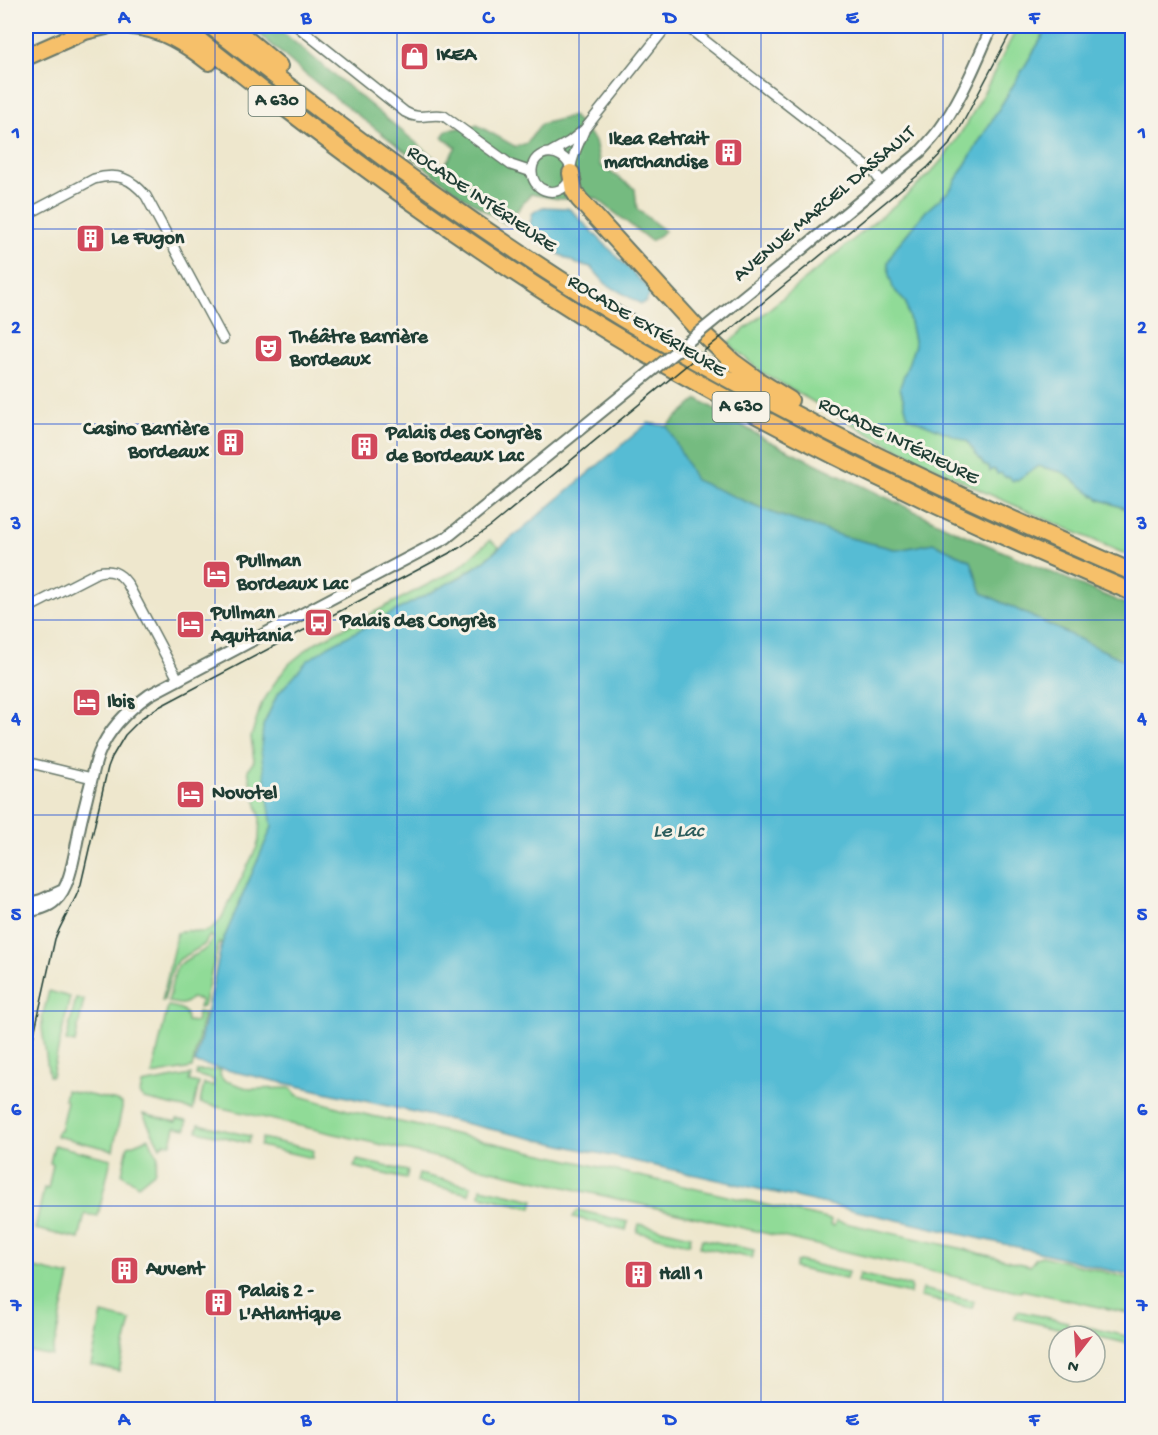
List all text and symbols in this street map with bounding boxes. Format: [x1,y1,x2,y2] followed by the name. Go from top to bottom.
[117,8,132,31] text: A
[300,8,312,31] text: B
[482,8,496,31] text: C
[661,8,677,31] text: D
[846,8,860,31] text: E
[1028,8,1041,31] text: F
[399,40,431,72] shop icon: IKEA
[436,45,478,68] place label: IKEA
[248,86,306,116] road number: A 630
[729,121,922,288] street label: AVENUE MARCEL DASSAULT
[11,123,20,146] text: 1
[1137,123,1146,146] text: 1
[604,129,710,175] place label: Ikea Retrait marchandise
[713,136,745,168] building icon: Ikea Retrait marchandise
[402,141,562,259] street label: ROCADE INTÉRIEURE
[74,223,106,255] building icon: Le Fugon
[111,228,185,251] place label: Le Fugon
[563,270,731,384] street label: ROCADE EXTÉRIEURE
[11,318,21,341] text: 2
[1137,318,1147,341] text: 2
[288,327,428,373] place label: Théâtre Barrière Bordeaux
[253,333,285,365] theatre icon: Théâtre Barrière Bordeaux
[712,392,770,422] road number: A 630
[814,392,984,492] street label: ROCADE INTÉRIEURE
[82,419,210,465] place label: Casino Barrière Bordeaux
[385,423,543,469] place label: Palais des Congrès de Bordeaux Lac
[214,426,246,458] building icon: Casino Barrière Bordeaux
[349,430,381,462] building icon: Palais des Congrès de Bordeaux Lac
[10,514,21,537] text: 3
[1136,514,1147,537] text: 3
[236,551,349,597] place label: Pullman Bordeaux Lac
[200,558,232,590] hotel icon: Pullman Bordeaux Lac
[210,603,294,649] place label: Pullman Aquitania
[303,606,335,638] bus stop icon: Palais des Congrès
[174,609,206,641] hotel icon: Pullman Aquitania
[339,611,497,634] place label: Palais des Congrès
[70,687,102,719] hotel icon: Ibis
[107,692,136,715] place label: Ibis
[10,709,21,732] text: 4
[1136,709,1147,732] text: 4
[175,778,207,810] hotel icon: Novotel
[212,783,278,806] place label: Novotel
[653,820,705,845] water label: Le Lac
[11,905,22,928] text: 5
[1137,905,1148,928] text: 5
[11,1100,22,1123] text: 6
[1137,1100,1148,1123] text: 6
[109,1254,141,1286] building icon: Auvent
[145,1259,206,1282] place label: Auvent
[622,1259,654,1291] building icon: Hall 1
[659,1264,703,1287] place label: Hall 1
[238,1281,341,1327] place label: Palais 2 - L'Atlantique
[202,1287,234,1319] building icon: Palais 2 - L'Atlantique
[10,1296,23,1319] text: 7
[1136,1296,1149,1319] text: 7
[1047,1324,1107,1384] north arrow
[1065,1354,1081,1376] text: N
[117,1410,132,1433] text: A
[300,1410,312,1433] text: B
[482,1410,496,1433] text: C
[661,1410,677,1433] text: D
[846,1410,860,1433] text: E
[1028,1410,1041,1433] text: F

